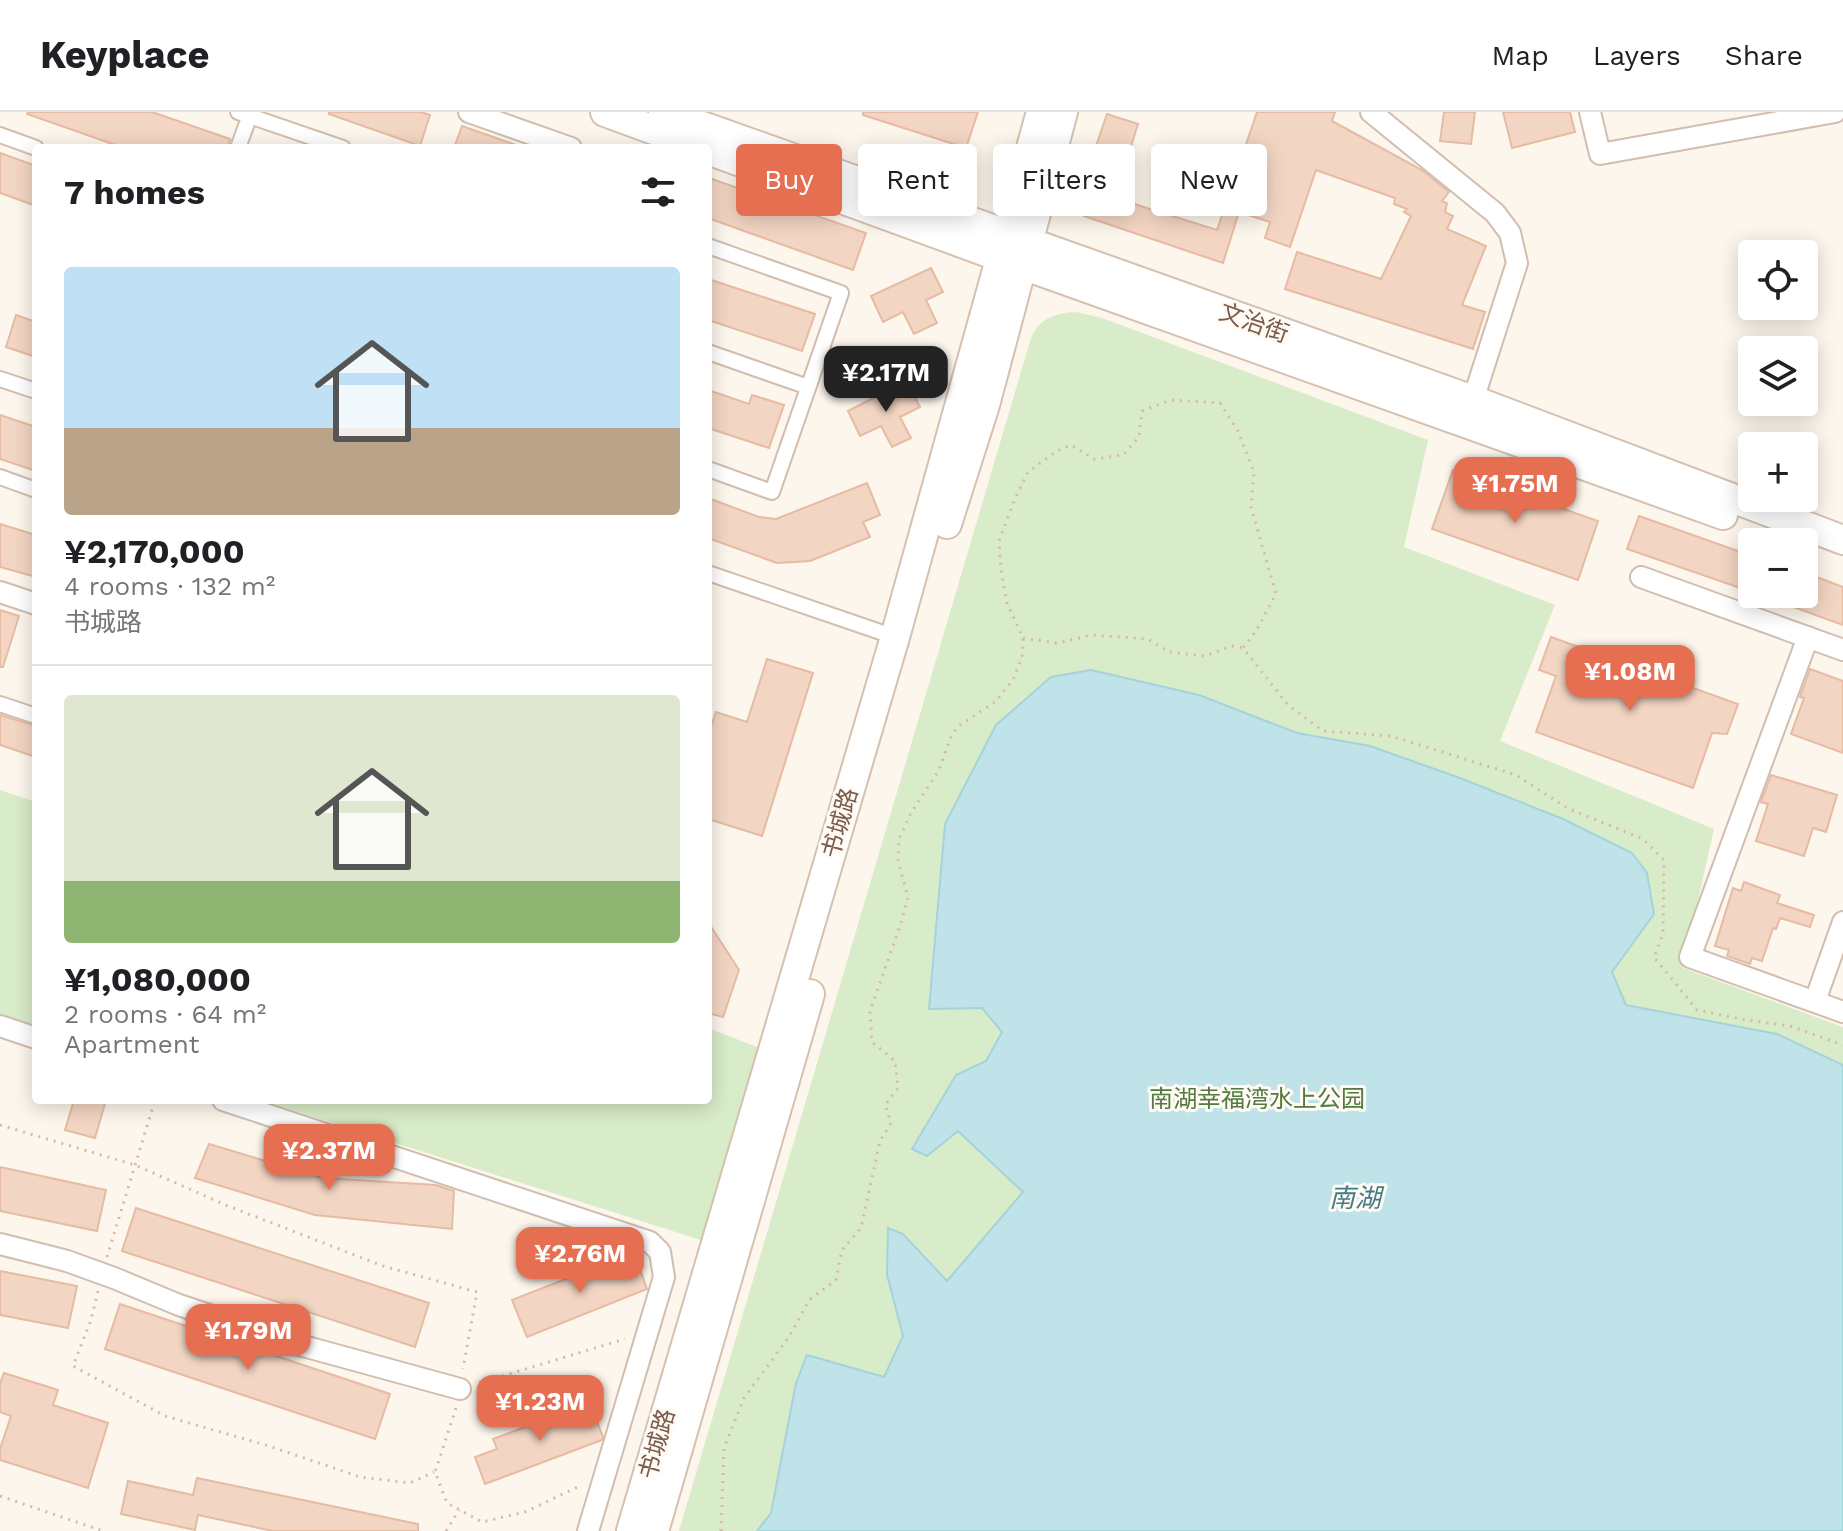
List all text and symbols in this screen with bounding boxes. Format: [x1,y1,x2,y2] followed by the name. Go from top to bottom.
[40,33,209,77] text: Keyplace
[1492,39,1549,72] text: Map
[1593,39,1681,72] text: Layers
[1725,39,1803,72] text: Share
[736,144,842,216] chip: Buy
[858,144,977,216] chip: Rent
[993,144,1135,216] chip: Filters
[1151,144,1267,216] chip: New
[636,170,680,214] icon: filters
[64,172,205,212] text: 7 homes
[1738,240,1818,608] map controls
[1738,240,1818,320] button: locate
[1215,298,1293,348] street label: 文治街
[300,319,444,463] icon: home
[1738,336,1818,416] button: layers
[821,346,951,414] pin: ¥2.17M
[842,357,930,387] text: ¥2.17M
[1738,432,1818,512] button: +
[1450,457,1580,525] pin: ¥1.75M
[1471,468,1559,498] text: ¥1.75M
[1738,528,1818,608] button: −
[64,531,245,571] text: ¥2,170,000
[64,571,275,601] text: 4 rooms · 132 m²
[64,607,142,637] text: 书城路
[1565,645,1695,713] pin: ¥1.08M
[1584,656,1676,686] text: ¥1.08M
[300,747,444,891] icon: home
[817,785,863,861] street label: 书城路
[64,959,251,999] text: ¥1,080,000
[64,999,266,1029] text: 2 rooms · 64 m²
[64,1029,200,1059] text: Apartment
[1149,1085,1365,1113] park label: 南湖幸福湾水上公园
[264,1124,394,1192] pin: ¥2.37M
[282,1135,376,1165] text: ¥2.37M
[1329,1183,1385,1213] water label: 南湖
[515,1227,645,1295] pin: ¥2.76M
[534,1238,626,1268] text: ¥2.76M
[183,1304,313,1372] pin: ¥1.79M
[204,1315,292,1345] text: ¥1.79M
[475,1375,605,1443] pin: ¥1.23M
[495,1386,585,1416] text: ¥1.23M
[634,1406,680,1482] street label: 书城路

